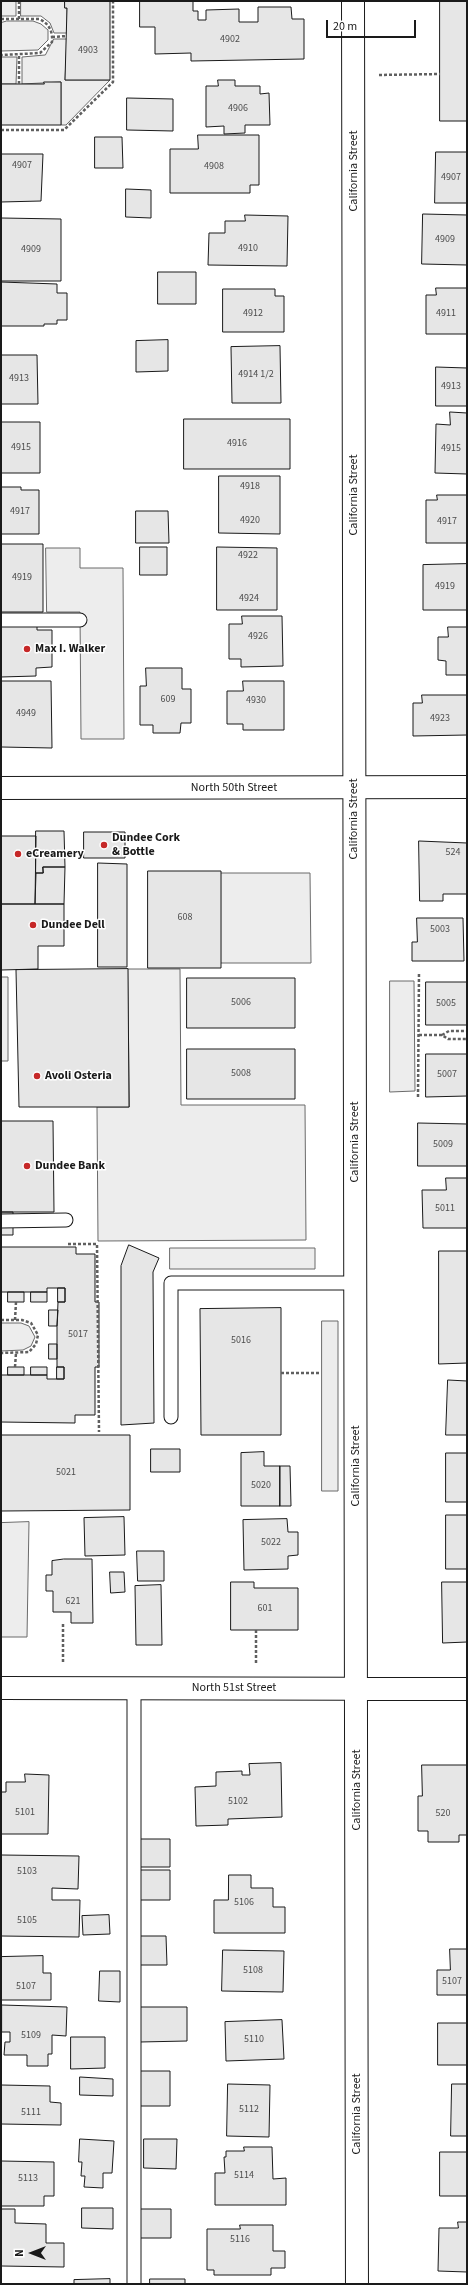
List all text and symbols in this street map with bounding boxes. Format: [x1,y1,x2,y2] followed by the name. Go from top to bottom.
[328,12,418,38] scale bar
[333,18,357,35] text: 20 m
[220,34,240,46] house number: 4902
[78,45,98,57] house number: 4903
[228,103,248,115] house number: 4906
[347,131,361,211] street label: California Street
[12,160,32,172] house number: 4907
[204,161,224,173] house number: 4908
[441,172,461,184] house number: 4907
[435,234,455,246] house number: 4909
[238,243,258,255] house number: 4910
[21,244,41,256] house number: 4909
[243,308,263,320] house number: 4912
[436,308,456,320] house number: 4911
[238,369,274,381] house number: 4914 1/2
[9,373,29,385] house number: 4913
[441,381,461,393] house number: 4913
[227,438,247,450] house number: 4916
[11,442,31,454] house number: 4915
[441,443,461,455] house number: 4915
[347,455,361,535] street label: California Street
[240,481,260,493] house number: 4918
[10,506,30,518] house number: 4917
[240,515,260,527] house number: 4920
[437,516,457,528] house number: 4917
[238,550,258,562] house number: 4922
[12,572,32,584] house number: 4919
[435,581,455,593] house number: 4919
[239,593,259,605] house number: 4924
[248,631,268,643] house number: 4926
[35,642,105,656] place label: Max I. Walker
[22,644,32,654] marker: Max I. Walker
[161,694,175,706] house number: 609
[246,695,266,707] house number: 4930
[16,708,36,720] house number: 4949
[430,713,450,725] house number: 4923
[347,779,361,859] street label: California Street
[191,781,277,795] street label: North 50th Street
[112,831,180,859] place label: Dundee Cork & Bottle
[99,840,109,850] marker: Dundee Cork & Bottle
[26,847,84,861] place label: eCreamery
[446,847,460,859] house number: 524
[13,849,23,859] marker: eCreamery
[178,912,192,924] house number: 608
[41,918,105,932] place label: Dundee Dell
[28,920,38,930] marker: Dundee Dell
[430,924,450,936] house number: 5003
[231,997,251,1009] house number: 5006
[436,998,456,1010] house number: 5005
[231,1068,251,1080] house number: 5008
[45,1069,112,1083] place label: Avoli Osteria
[437,1069,457,1081] house number: 5007
[32,1071,42,1081] marker: Avoli Osteria
[348,1102,362,1182] street label: California Street
[433,1139,453,1151] house number: 5009
[35,1159,105,1173] place label: Dundee Bank
[22,1161,32,1171] marker: Dundee Bank
[435,1203,455,1215] house number: 5011
[68,1329,88,1341] house number: 5017
[231,1335,251,1347] house number: 5016
[349,1426,363,1506] street label: California Street
[56,1467,76,1479] house number: 5021
[251,1480,271,1492] house number: 5020
[261,1537,281,1549] house number: 5022
[66,1596,80,1608] house number: 621
[258,1603,272,1615] house number: 601
[192,1681,276,1695] street label: North 51st Street
[350,1750,364,1830] street label: California Street
[228,1796,248,1808] house number: 5102
[15,1807,35,1819] house number: 5101
[436,1808,450,1820] house number: 520
[17,1866,37,1878] house number: 5103
[234,1897,254,1909] house number: 5106
[17,1915,37,1927] house number: 5105
[243,1965,263,1977] house number: 5108
[442,1976,462,1988] house number: 5107
[16,1981,36,1993] house number: 5107
[21,2030,41,2042] house number: 5109
[244,2034,264,2046] house number: 5110
[350,2074,364,2154] street label: California Street
[239,2104,259,2116] house number: 5112
[21,2107,41,2119] house number: 5111
[234,2170,254,2182] house number: 5114
[18,2173,38,2185] house number: 5113
[12,2233,52,2273] north arrow
[230,2234,250,2246] house number: 5116
[12,2249,27,2257] text: N

